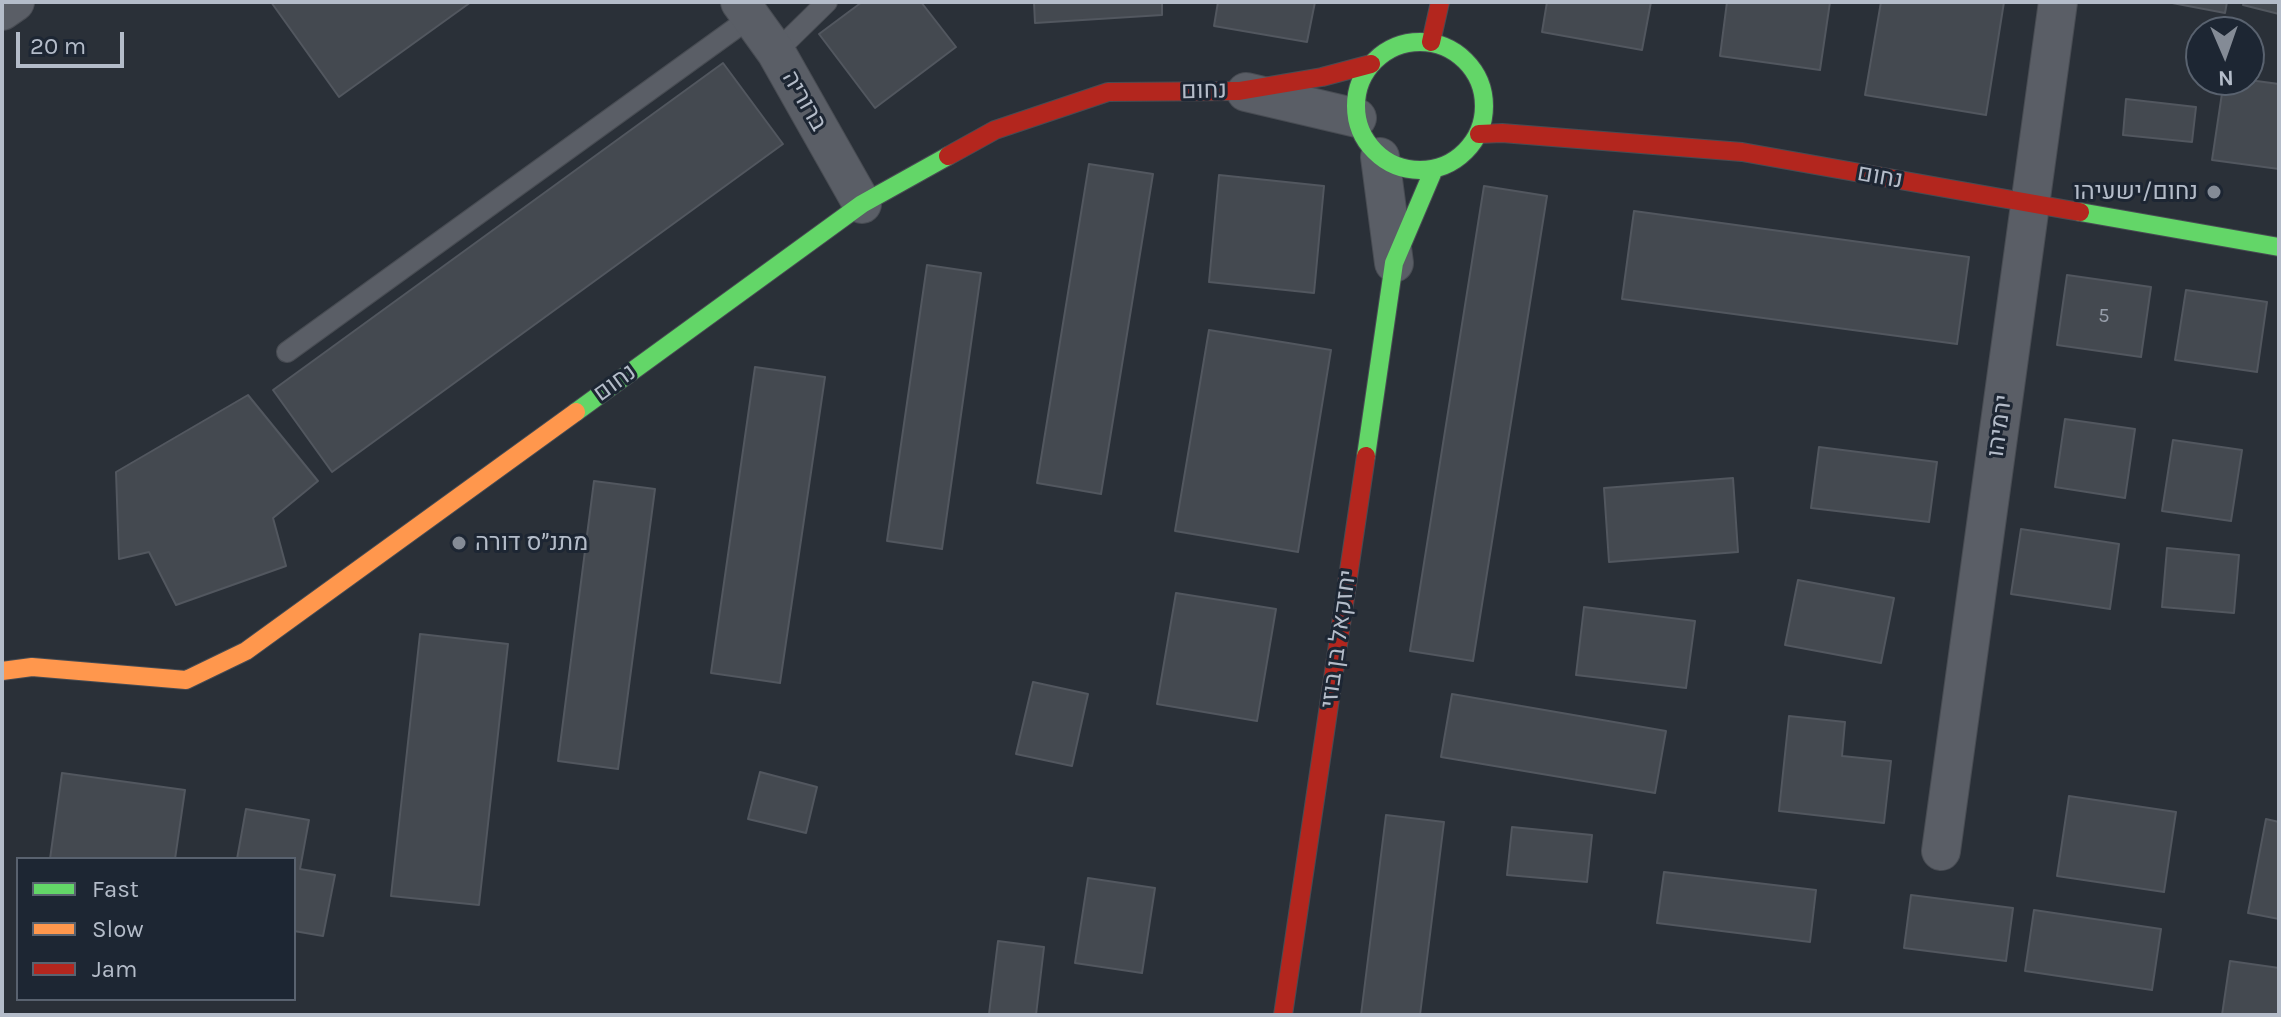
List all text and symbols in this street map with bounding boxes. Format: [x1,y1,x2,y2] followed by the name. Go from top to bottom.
[20,16,128,66] scale bar
[2185,16,2265,96] north arrow
[30,32,86,60] text: 20 m
[2217,65,2234,91] text: N
[775,66,833,136] street label: ברוריה
[1181,76,1227,106] street label: נחום
[1855,159,1905,195] street label: נחום
[2073,178,2198,206] place label: נחום/ישעיהו
[2205,183,2223,201] marker: נחום/ישעיהו
[2098,304,2110,328] house number: 5
[588,358,642,408] street label: נחום
[1981,393,2019,459] street label: ירמיהו
[475,529,588,557] place label: מתנ״ס דורה
[450,534,468,552] marker: מתנ״ס דורה
[1315,568,1363,710] street label: יחזקאל בן בוזי
[16,857,296,1001] legend
[92,875,139,903] text: Fast
[92,915,144,943] text: Slow
[92,955,137,983] text: Jam

